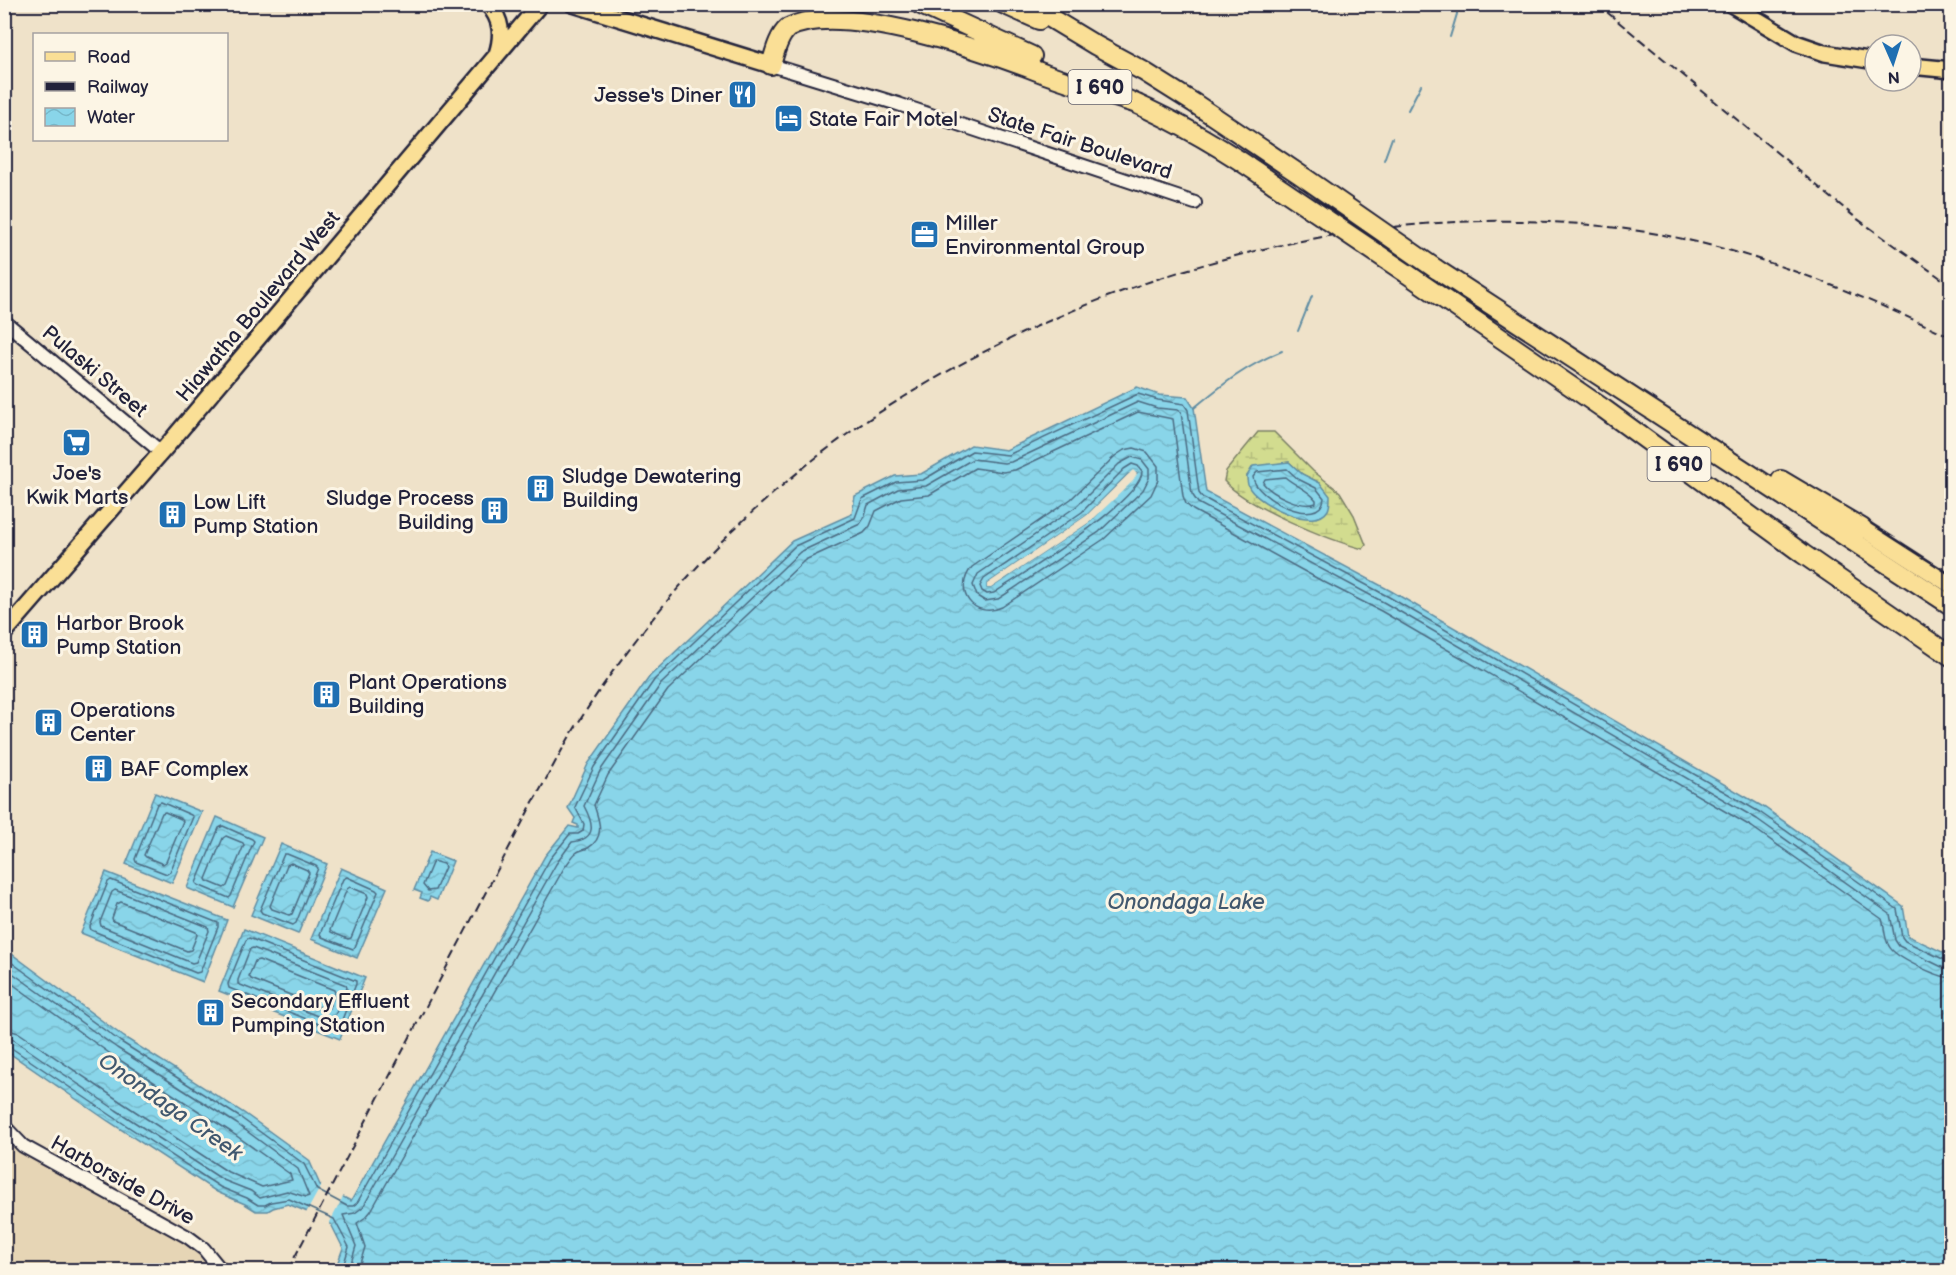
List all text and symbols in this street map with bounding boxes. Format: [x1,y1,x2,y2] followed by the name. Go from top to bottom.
[33,33,228,141] legend
[1863,33,1923,93] north arrow
[87,47,131,68] text: Road
[1887,67,1900,86] text: N
[1068,70,1132,104] road number: I 690
[87,77,149,98] text: Railway
[727,79,759,111] restaurant icon: Jesse's Diner
[594,83,722,108] place label: Jesse's Diner
[985,102,1175,185] street label: State Fair Boulevard
[772,103,804,135] hotel icon: State Fair Motel
[87,107,135,128] text: Water
[809,107,958,132] place label: State Fair Motel
[171,205,346,407] street label: Hiawatha Boulevard West
[945,211,1145,260] place label: Miller Environmental Group
[908,219,940,251] office icon: Miller Environmental Group
[37,320,153,423] street label: Pulaski Street
[61,426,93,458] supermarket icon: Joe's Kwik Marts
[1648,447,1710,481] road number: I 690
[26,461,128,510] place label: Joe's Kwik Marts
[562,464,741,513] place label: Sludge Dewatering Building
[525,472,557,504] building icon: Sludge Dewatering Building
[326,486,474,535] place label: Sludge Process Building
[193,490,318,539] place label: Low Lift Pump Station
[479,494,511,526] building icon: Sludge Process Building
[156,498,188,530] building icon: Low Lift Pump Station
[56,611,184,660] place label: Harbor Brook Pump Station
[19,619,51,651] building icon: Harbor Brook Pump Station
[348,670,507,719] place label: Plant Operations Building
[311,678,343,710] building icon: Plant Operations Building
[70,698,175,747] place label: Operations Center
[33,706,65,738] building icon: Operations Center
[83,753,115,785] building icon: BAF Complex
[120,757,249,782] place label: BAF Complex
[1107,889,1265,916] water label: Onondaga Lake
[231,989,410,1038] place label: Secondary Effluent Pumping Station
[194,997,226,1029] building icon: Secondary Effluent Pumping Station
[93,1047,249,1168] water label: Onondaga Creek
[46,1130,199,1230] street label: Harborside Drive

